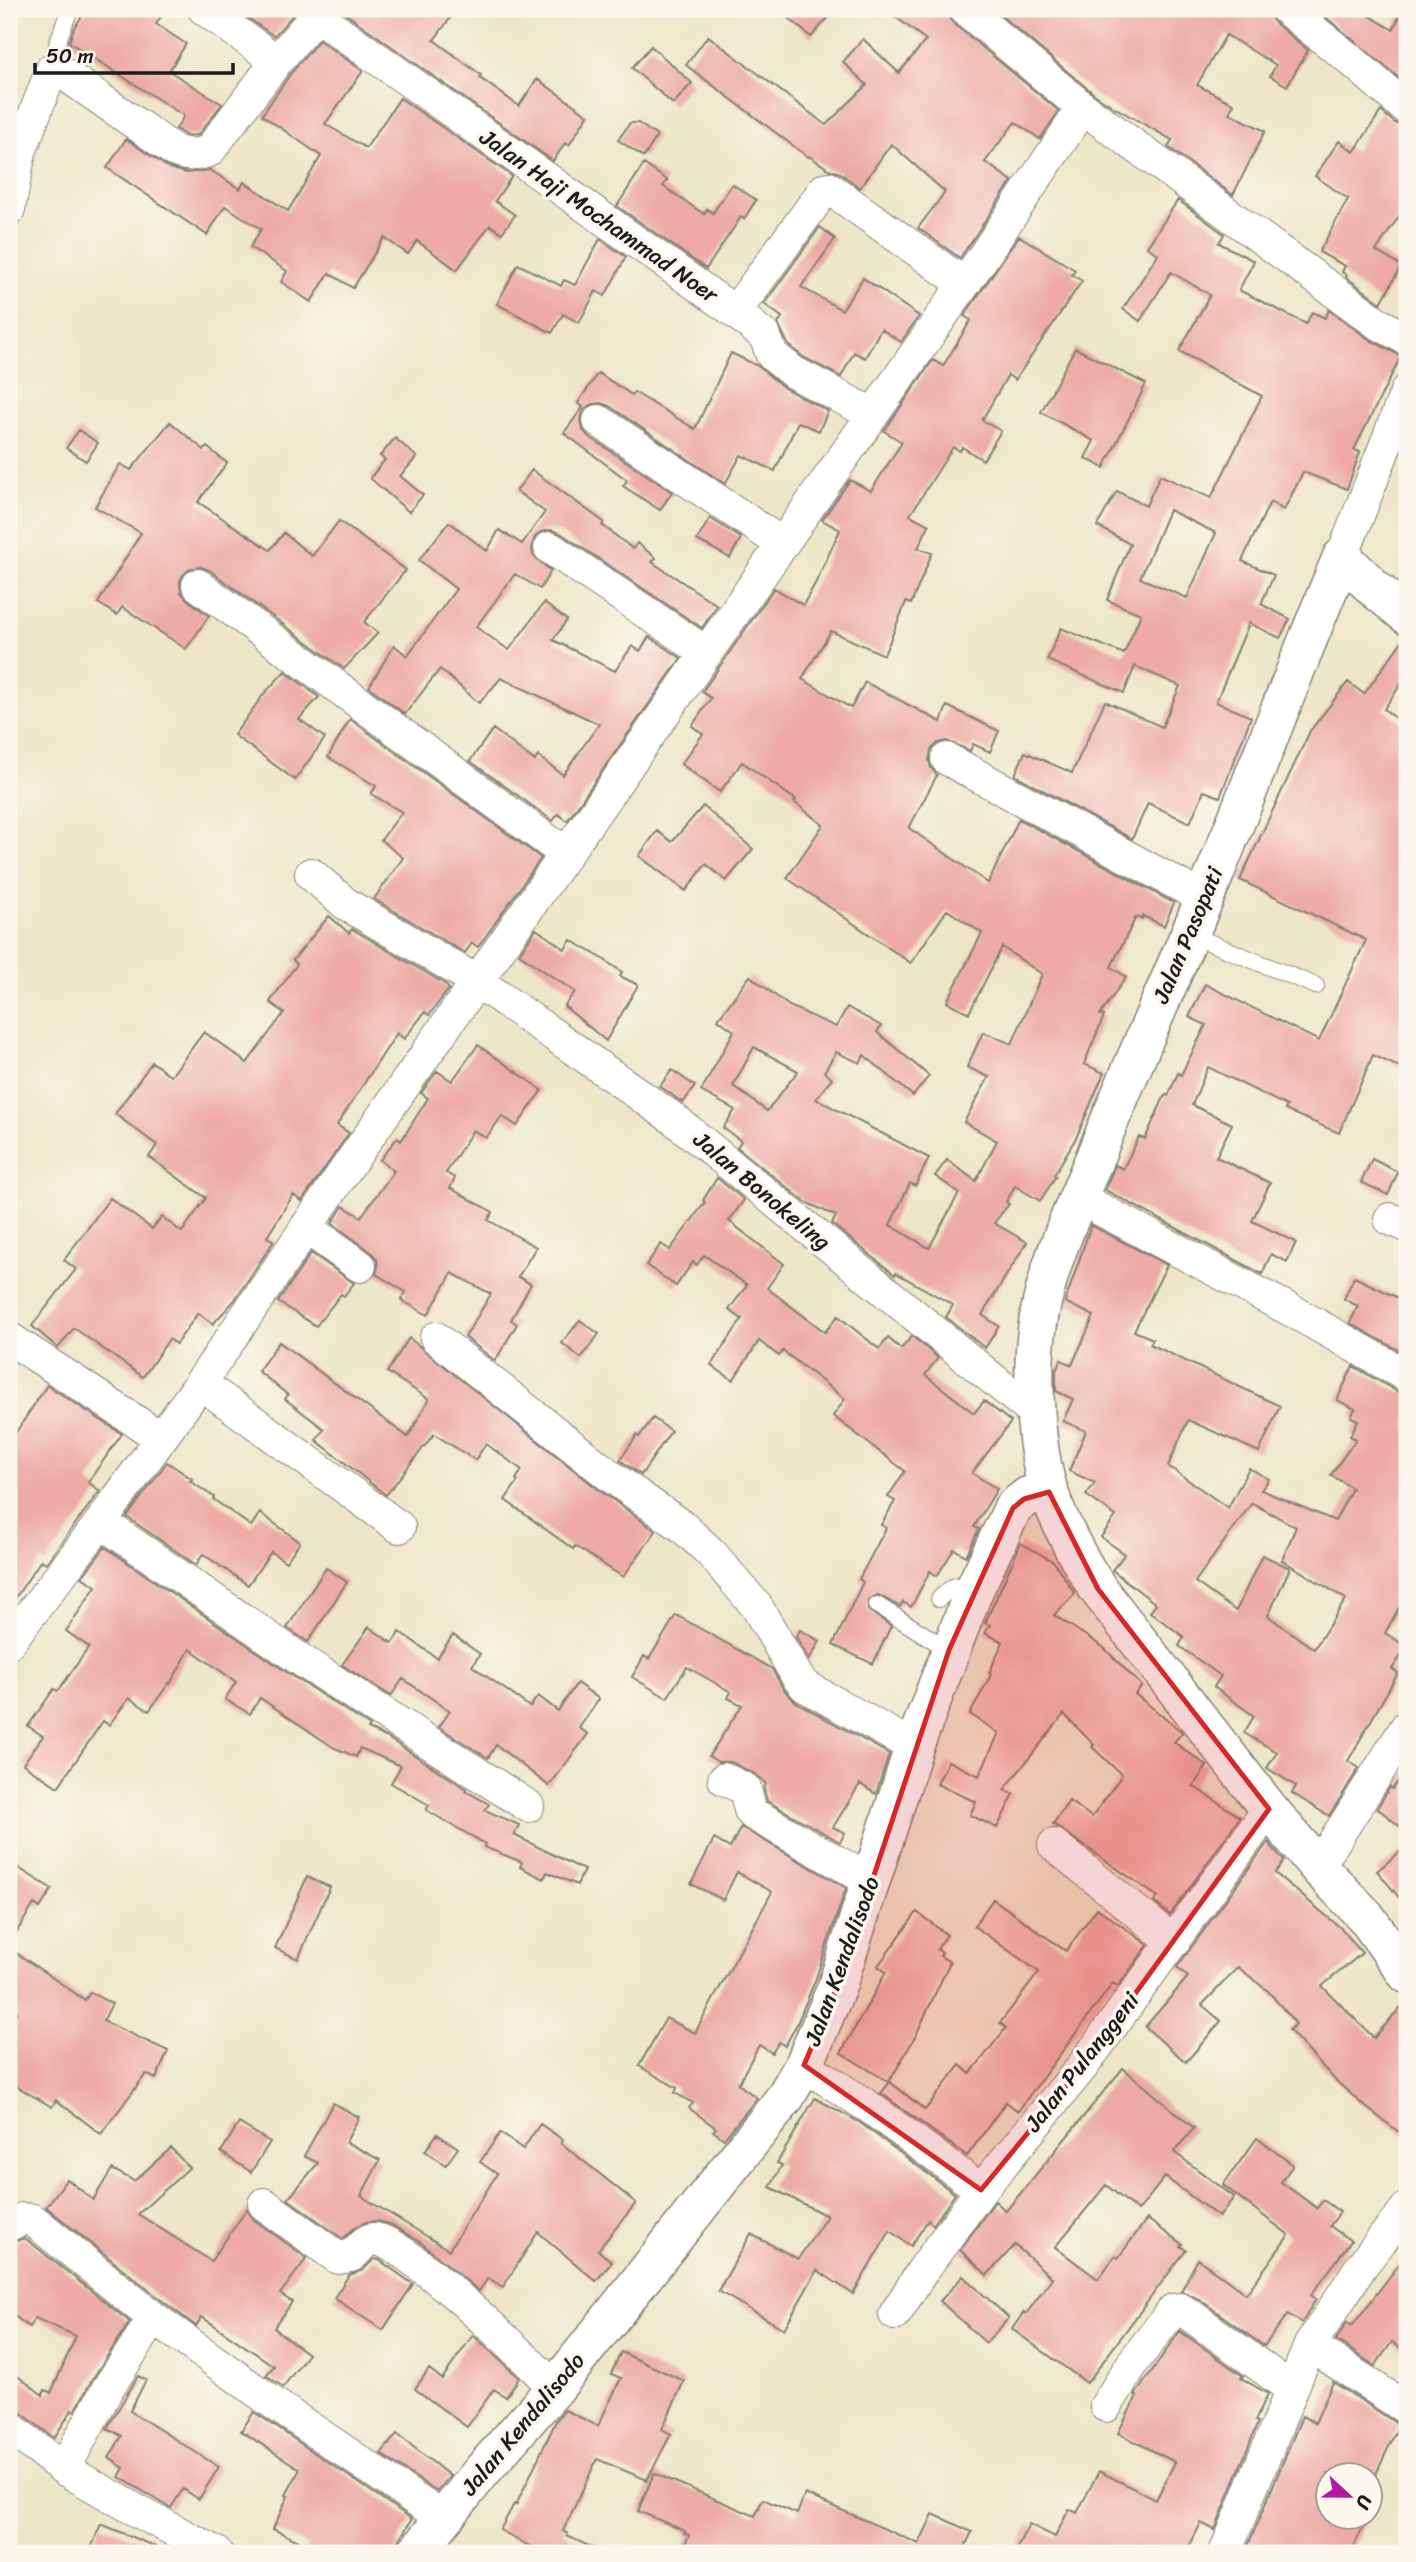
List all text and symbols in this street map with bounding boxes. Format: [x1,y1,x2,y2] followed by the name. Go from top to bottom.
[35,32,233,76] scale bar
[46,37,94,75] text: 50 m
[470,117,728,315] street label: Jalan Haji Mochammad Noer
[1140,860,1235,1011] street label: Jalan Pasopati
[683,1120,841,1262] street label: Jalan Bonokeling
[792,1870,892,2052] street label: Jalan Kendalisodo
[1013,1982,1151,2142] street label: Jalan Pulanggeni
[450,2343,596,2506] street label: Jalan Kendalisodo
[1314,2460,1384,2530] north arrow
[1346,2490,1382,2516] text: U

